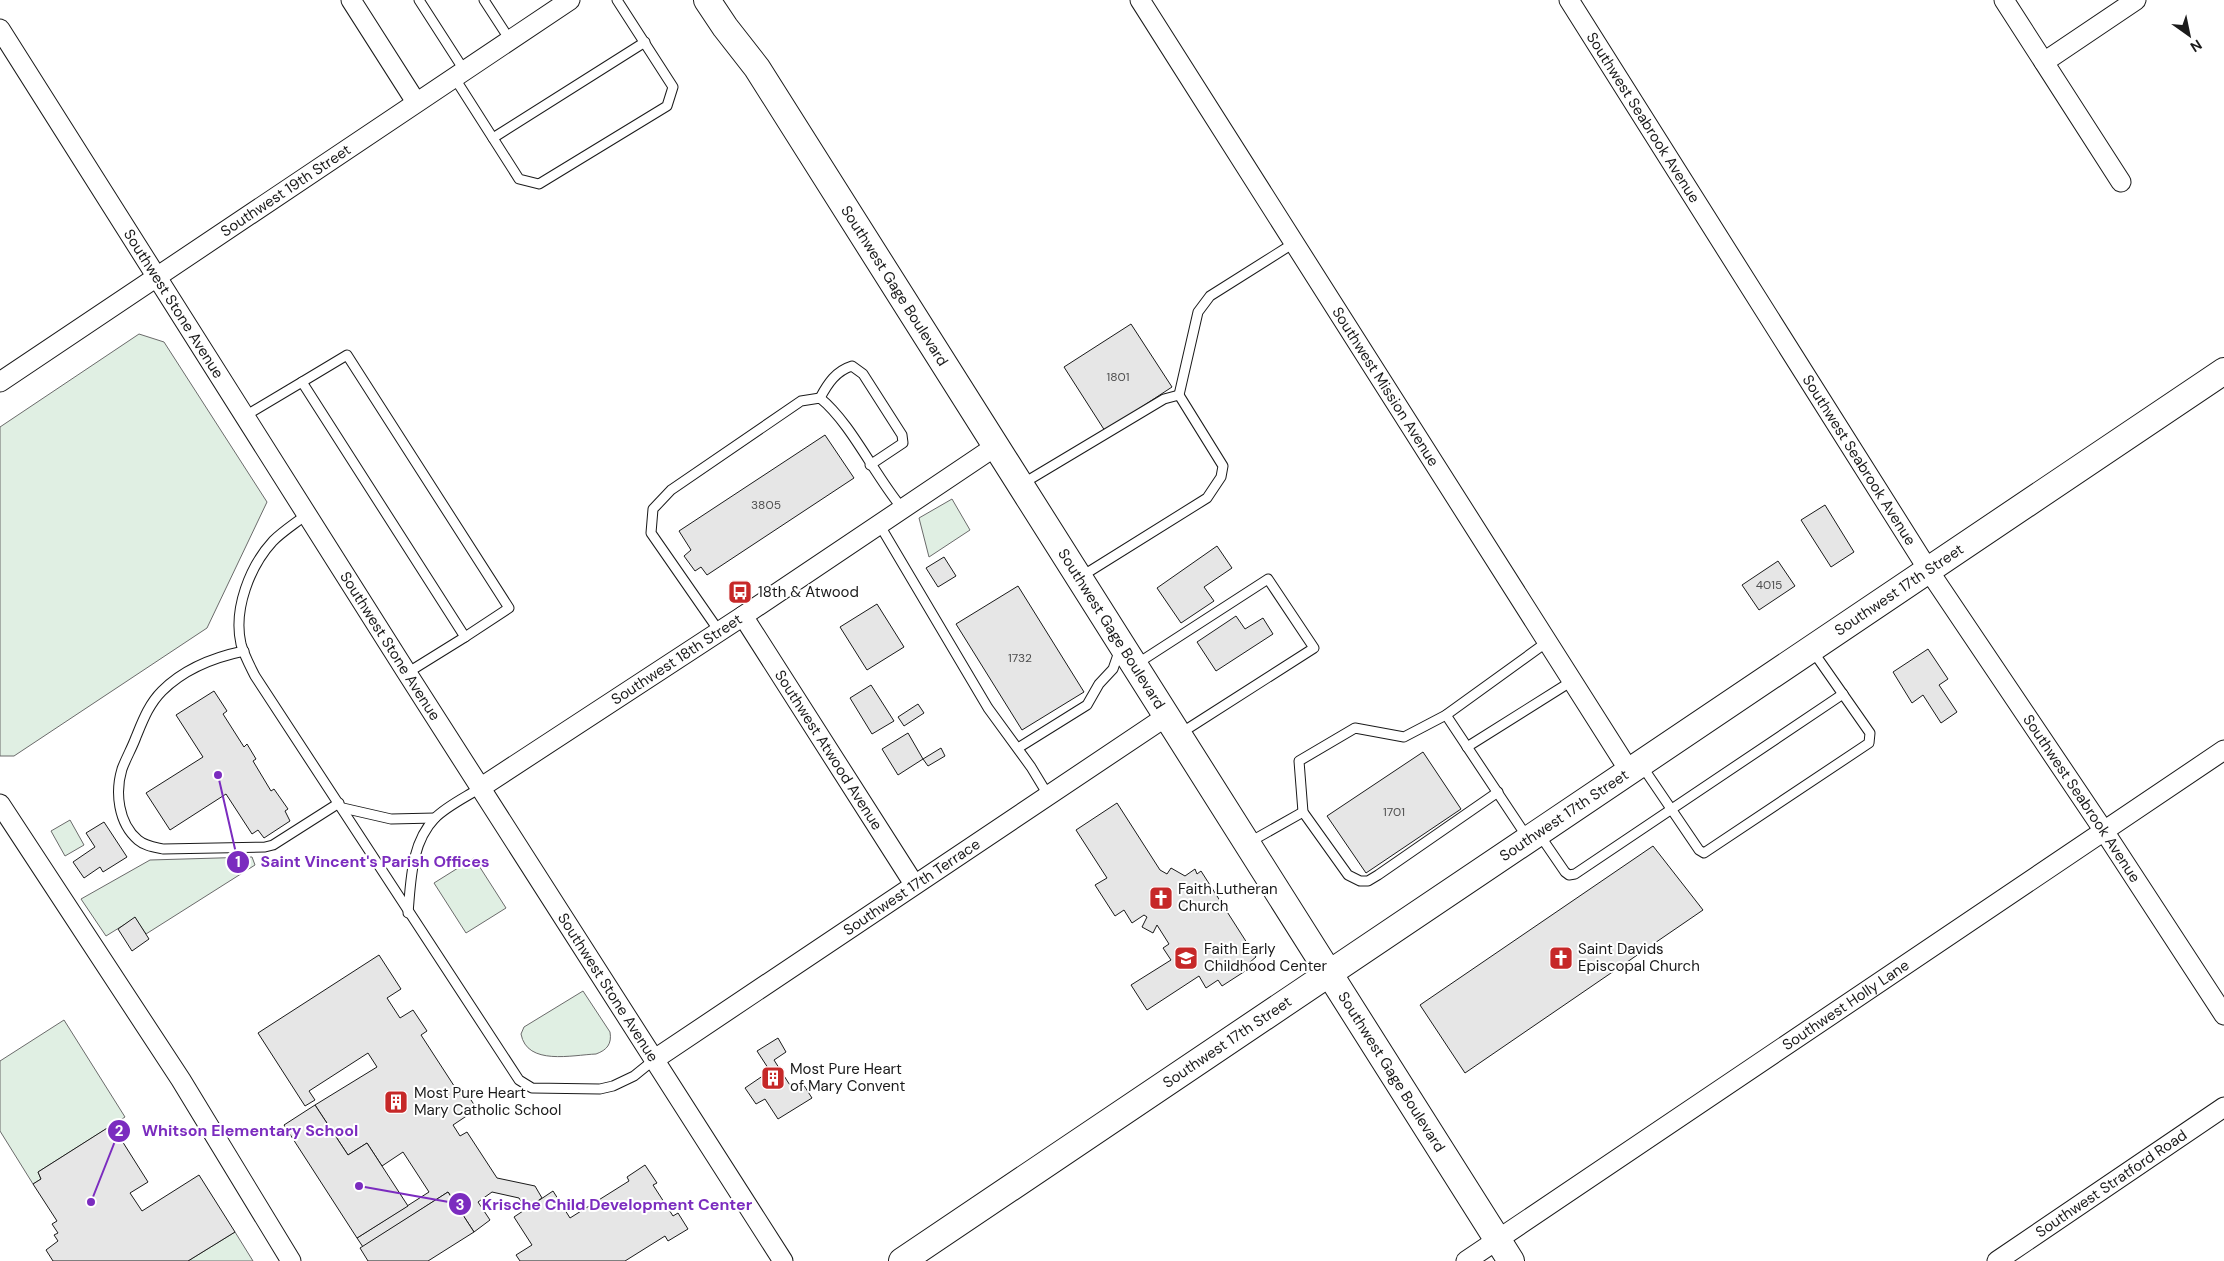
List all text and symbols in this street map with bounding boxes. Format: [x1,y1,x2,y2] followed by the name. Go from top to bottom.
[2164,10,2214,60] north arrow
[1582,28,1704,207] street label: Southwest Seabrook Avenue
[2187,36,2205,56] text: N
[217,140,355,241] street label: Southwest 19th Street
[836,202,953,370] street label: Southwest Gage Boulevard
[119,225,228,382] street label: Southwest Stone Avenue
[1327,303,1443,470] street label: Southwest Mission Avenue
[1107,369,1130,385] house number: 1801
[1798,371,1920,549] street label: Southwest Seabrook Avenue
[751,497,781,513] house number: 3805
[1831,539,1968,640] street label: Southwest 17th Street
[1053,545,1170,713] street label: Southwest Gage Boulevard
[335,568,445,724] street label: Southwest Stone Avenue
[1756,577,1782,593] house number: 4015
[727,579,753,605] bus stop icon: 18th & Atwood
[758,582,859,602] place label: 18th & Atwood
[607,609,746,709] street label: Southwest 18th Street
[1008,650,1032,666] house number: 1732
[770,666,887,834] street label: Southwest Atwood Avenue
[2018,711,2145,886] street label: Southwest Seabrook Avenue
[1496,765,1632,866] street label: Southwest 17th Street
[1383,804,1405,820] house number: 1701
[839,834,984,940] street label: Southwest 17th Terrace
[226,846,500,877] callout: Saint Vincent's Parish Offices
[261,851,489,872] text: Saint Vincent's Parish Offices
[235,852,241,872] text: 1
[1178,879,1278,916] place label: Faith Lutheran Church
[1148,885,1174,911] church icon: Faith Lutheran Church
[553,909,663,1066] street label: Southwest Stone Avenue
[1204,939,1328,976] place label: Faith Early Childhood Center
[1578,939,1700,976] place label: Saint Davids Episcopal Church
[1173,945,1199,971] school or university icon: Faith Early Childhood Center
[1548,945,1574,971] church icon: Saint Davids Episcopal Church
[1778,955,1913,1055] street label: Southwest Holly Lane
[1333,988,1450,1156] street label: Southwest Gage Boulevard
[1159,991,1296,1093] street label: Southwest 17th Street
[790,1059,905,1096] place label: Most Pure Heart of Mary Convent
[760,1065,786,1091] building icon: Most Pure Heart of Mary Convent
[414,1083,561,1120] place label: Most Pure Heart Mary Catholic School
[383,1089,409,1115] building icon: Most Pure Heart Mary Catholic School
[107,1115,368,1146] callout: Whitson Elementary School
[142,1120,358,1141] text: Whitson Elementary School
[115,1121,124,1141] text: 2
[2032,1125,2191,1242] street label: Southwest Stratford Road
[447,1189,763,1220] callout: Krische Child Development Center
[482,1194,753,1215] text: Krische Child Development Center
[455,1195,465,1215] text: 3

